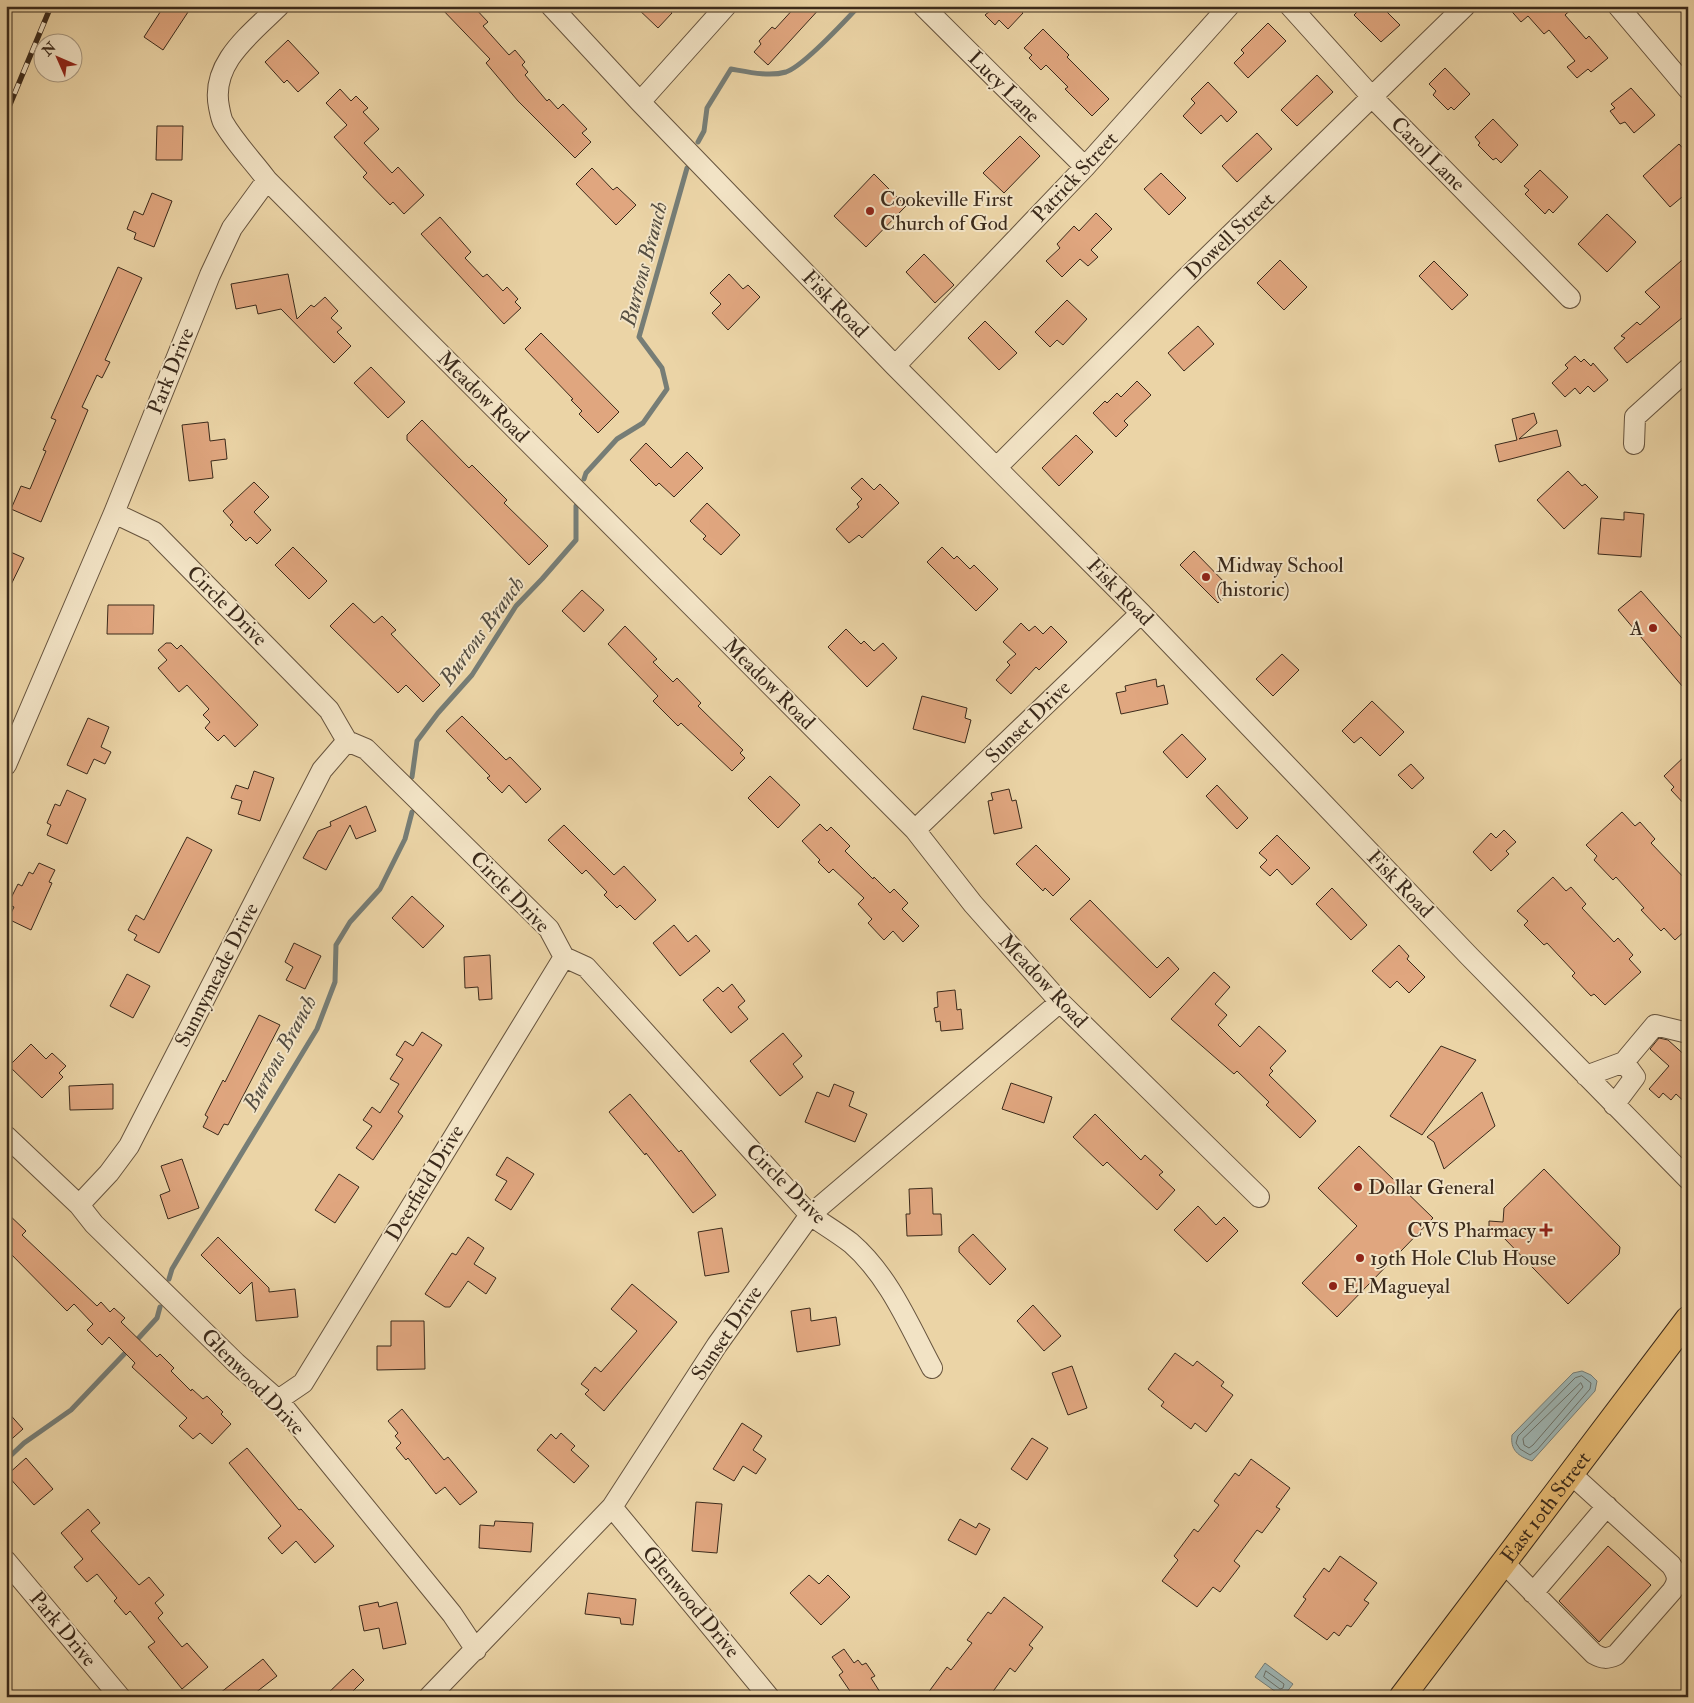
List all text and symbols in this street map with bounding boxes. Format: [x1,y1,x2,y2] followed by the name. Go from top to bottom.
[32,32,82,82] north arrow
[38,38,60,60] text: N
[962,45,1046,129] street label: Lucy Lane
[1385,111,1471,197] street label: Carol Lane
[1026,126,1124,228] street label: Patrick Street
[880,186,1013,237] place label: Cookeville First Church of God
[1179,186,1281,285] street label: Dowell Street
[614,199,674,330] water label: Burtons Branch
[864,205,876,217] marker: Cookeville First Church of God
[796,264,874,344] street label: Fisk Road
[141,324,201,418] street label: Park Drive
[431,345,535,449] street label: Meadow Road
[1081,552,1159,632] street label: Fisk Road
[1216,552,1344,603] place label: Midway School (historic)
[181,560,273,652] street label: Circle Drive
[433,571,531,692] water label: Burtons Branch
[1200,571,1212,583] marker: Midway School (historic)
[1629,615,1643,642] place label: A
[1647,622,1659,634] marker: A
[717,632,821,736] street label: Meadow Road
[980,674,1077,769] street label: Sunset Drive
[1361,844,1439,924] street label: Fisk Road
[464,845,556,939] street label: Circle Drive
[169,898,265,1052] street label: Sunnymeade Drive
[993,928,1094,1034] street label: Meadow Road
[236,990,323,1117] water label: Burtons Branch
[380,1120,470,1246] street label: Deerfield Drive
[740,1138,832,1230] street label: Circle Drive
[1368,1174,1495,1201] place label: Dollar General
[1352,1181,1364,1193] marker: Dollar General
[1407,1217,1537,1244] place label: CVS Pharmacy
[1540,1224,1552,1236] marker: CVS Pharmacy
[1370,1245,1556,1272] place label: 19th Hole Club House
[1354,1252,1366,1264] marker: 19th Hole Club House
[1343,1273,1451,1300] place label: El Magueyal
[685,1280,769,1386] street label: Sunset Drive
[1327,1280,1339,1292] marker: El Magueyal
[195,1323,311,1441] street label: Glenwood Drive
[1495,1446,1597,1568] street label: East 10th Street
[636,1540,746,1664] street label: Glenwood Drive
[23,1586,103,1673] street label: Park Drive

